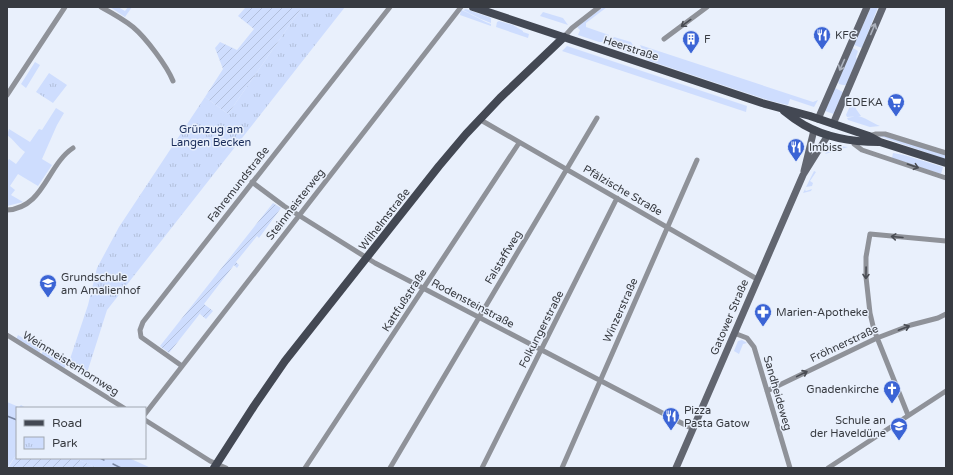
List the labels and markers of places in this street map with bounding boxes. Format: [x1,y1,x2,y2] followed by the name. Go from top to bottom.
[812,25,832,50] restaurant icon: KFC
[681,29,701,54] building icon: F
[835,29,857,42] place label: KFC
[704,33,711,46] place label: F
[886,92,906,117] supermarket icon: EDEKA
[845,96,883,109] place label: EDEKA
[786,137,806,162] restaurant icon: Imbiss
[809,141,842,154] place label: Imbiss
[61,271,141,297] place label: Grundschule am Amalienhof
[38,273,58,298] school or university icon: Grundschule am Amalienhof
[753,302,773,327] pharmacy icon: Marien-Apotheke
[776,306,868,319] place label: Marien-Apotheke
[882,379,902,404] church icon: Gnadenkirche
[806,383,879,396] place label: Gnadenkirche
[684,404,750,430] place label: Pizza Pasta Gatow
[661,406,681,431] restaurant icon: Pizza Pasta Gatow
[810,414,886,440] place label: Schule an der Haveldüne
[889,416,909,441] school or university icon: Schule an der Haveldüne

